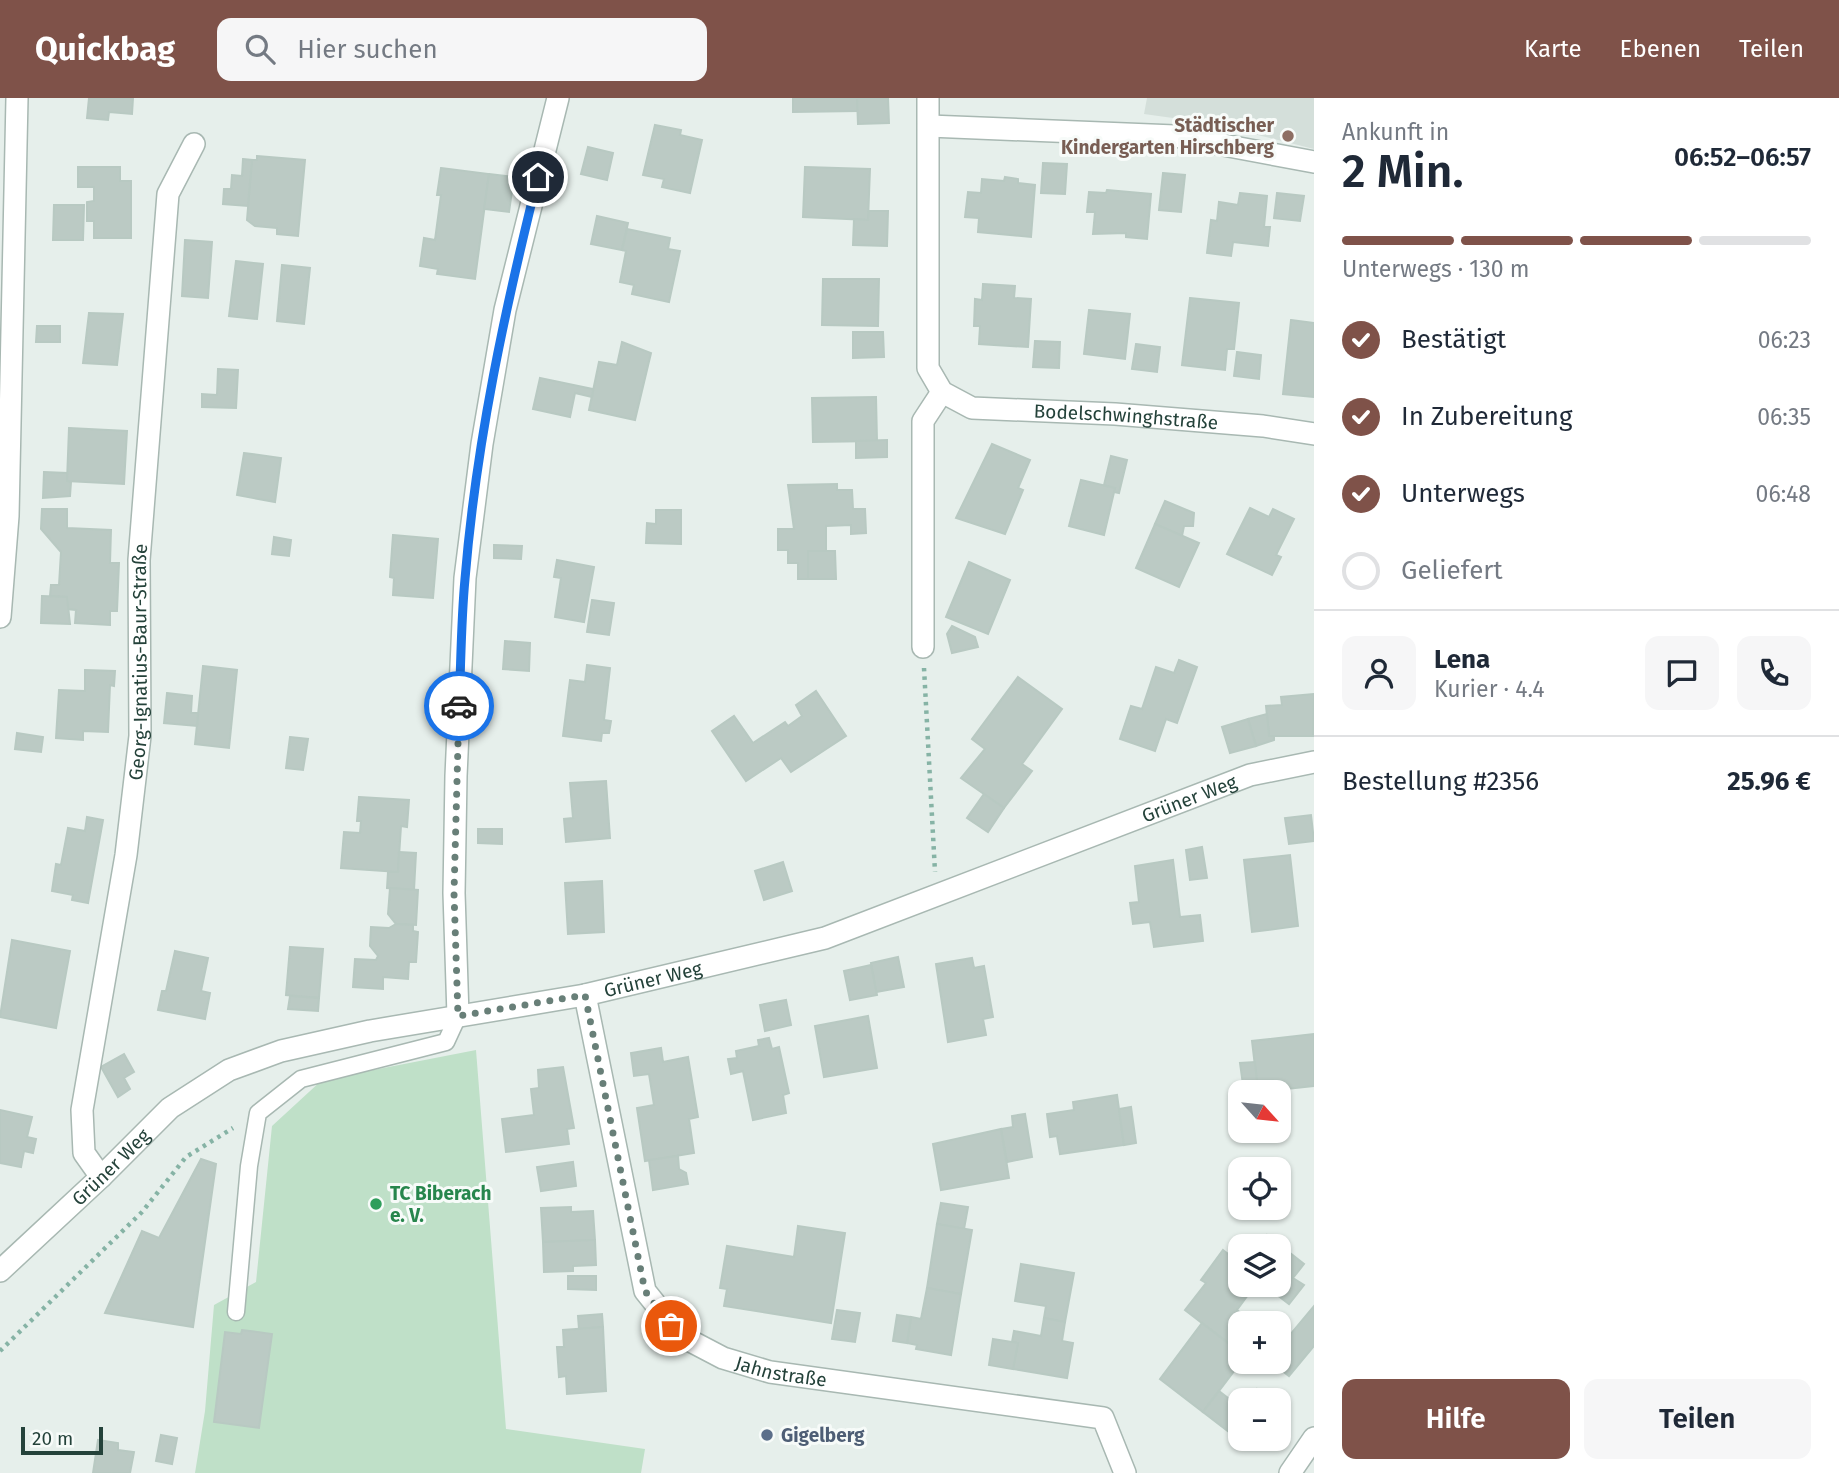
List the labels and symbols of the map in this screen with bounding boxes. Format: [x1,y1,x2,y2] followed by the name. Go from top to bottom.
[1061,114,1275,159] place label: Städtischer Kindergarten Hirschberg
[1280,128,1296,144] marker: Städtischer Kindergarten Hirschberg
[508,147,568,207] pin
[1033,400,1219,434] street label: Bodelschwinghstraße
[124,543,152,782] street label: Georg-Ignatius-Baur-Straße
[424,671,494,741] courier
[1138,770,1240,827] street label: Grüner Weg
[602,957,704,1002] street label: Grüner Weg
[1228,1080,1292,1143] north arrow
[67,1124,155,1210] street label: Grüner Weg
[390,1182,491,1227] place label: TC Biberach e. V.
[368,1196,384,1212] marker: TC Biberach e. V.
[641,1296,701,1356] pin
[733,1351,828,1392] street label: Jahnstraße
[21,1424,103,1456] scale bar
[781,1424,865,1447] place label: Gigelberg
[759,1427,775,1443] marker: Gigelberg

